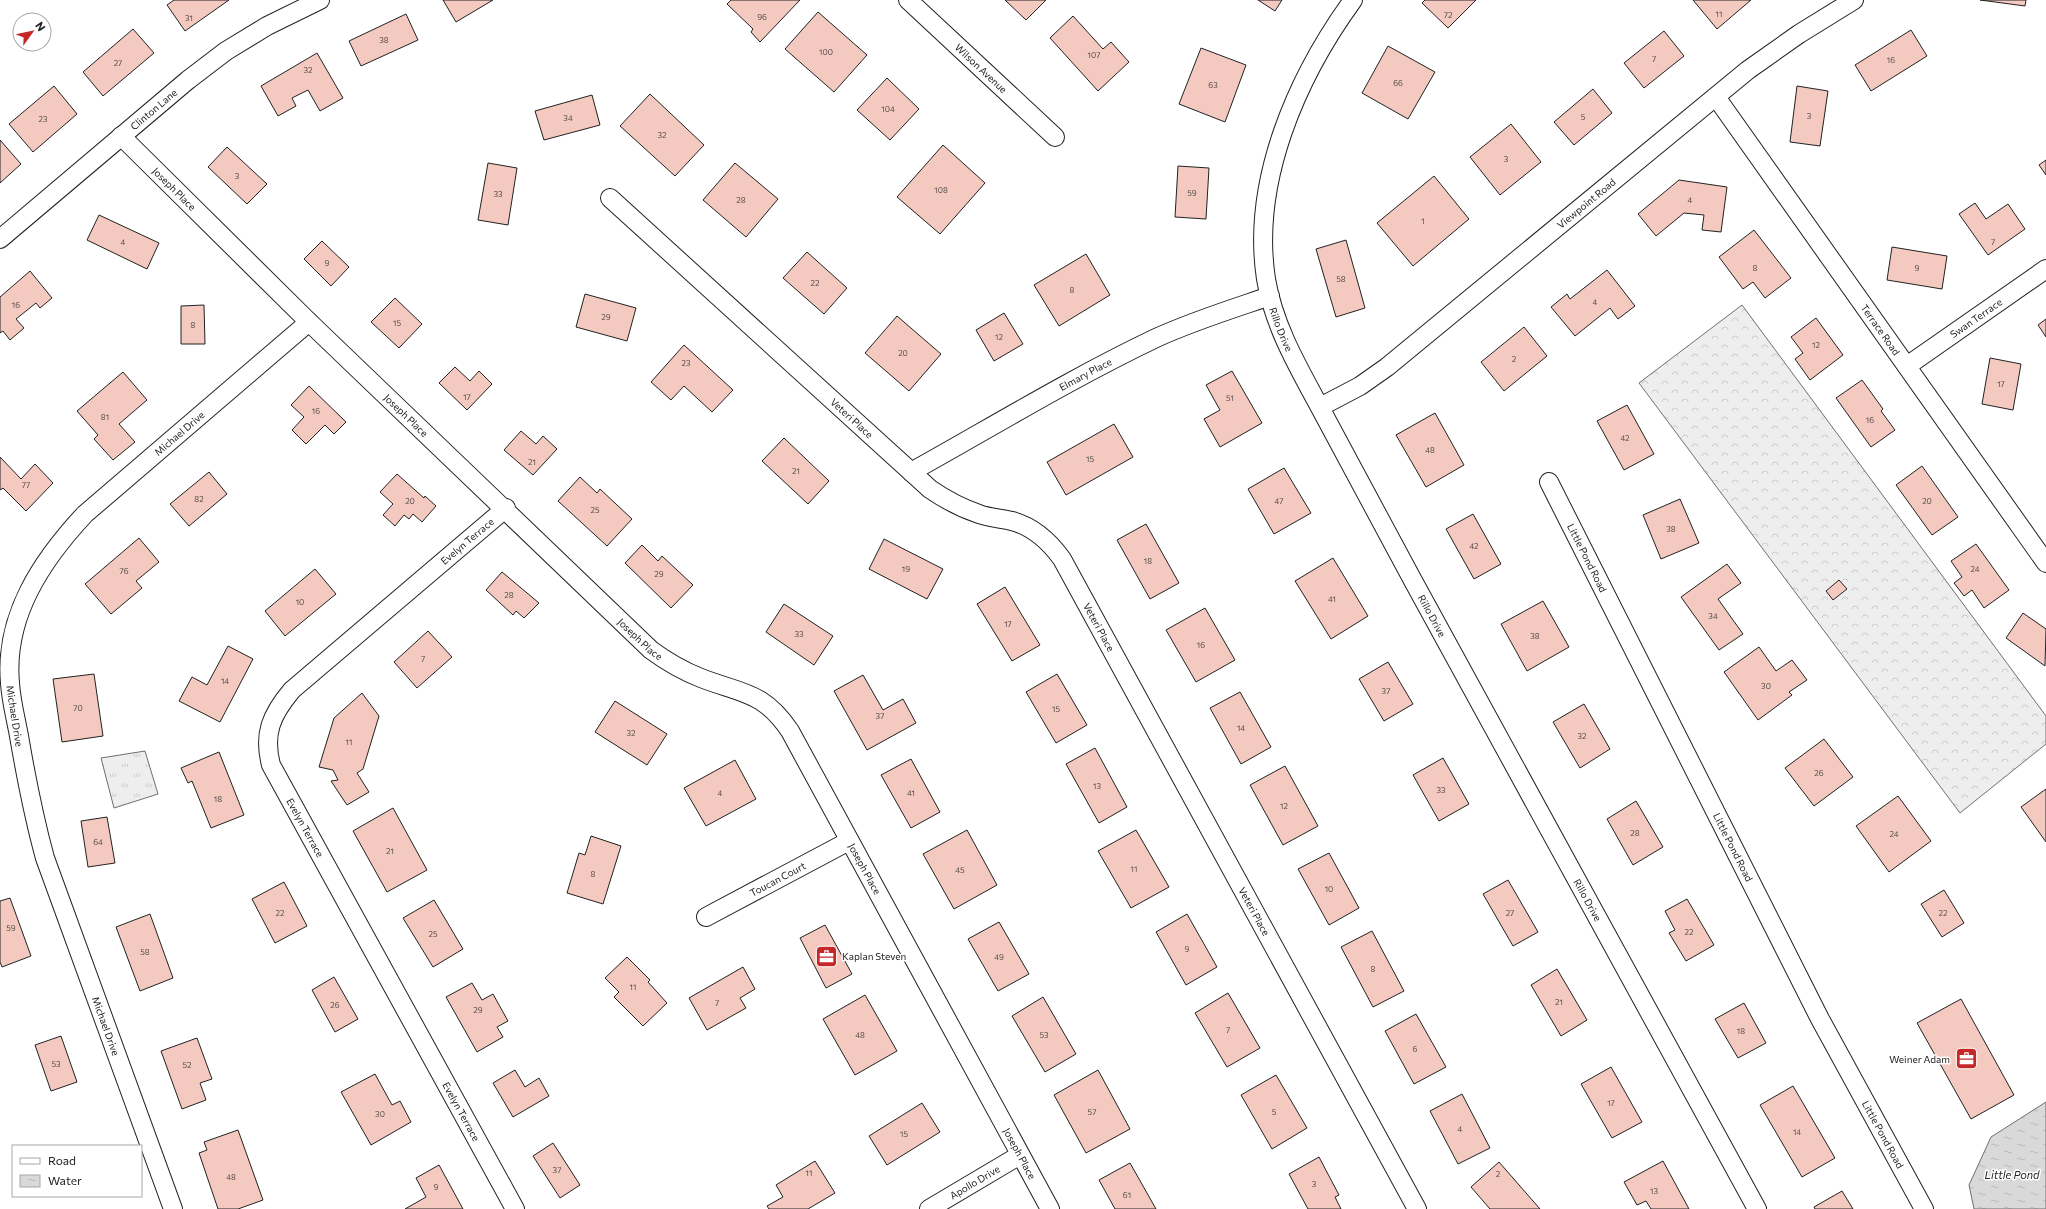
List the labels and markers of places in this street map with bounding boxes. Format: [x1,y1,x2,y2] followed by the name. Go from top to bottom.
[813,943,839,969] office icon: Kaplan Steven
[842,950,906,962] place label: Kaplan Steven
[1953,1046,1979,1072] office icon: Weiner Adam
[1889,1053,1950,1065] place label: Weiner Adam

